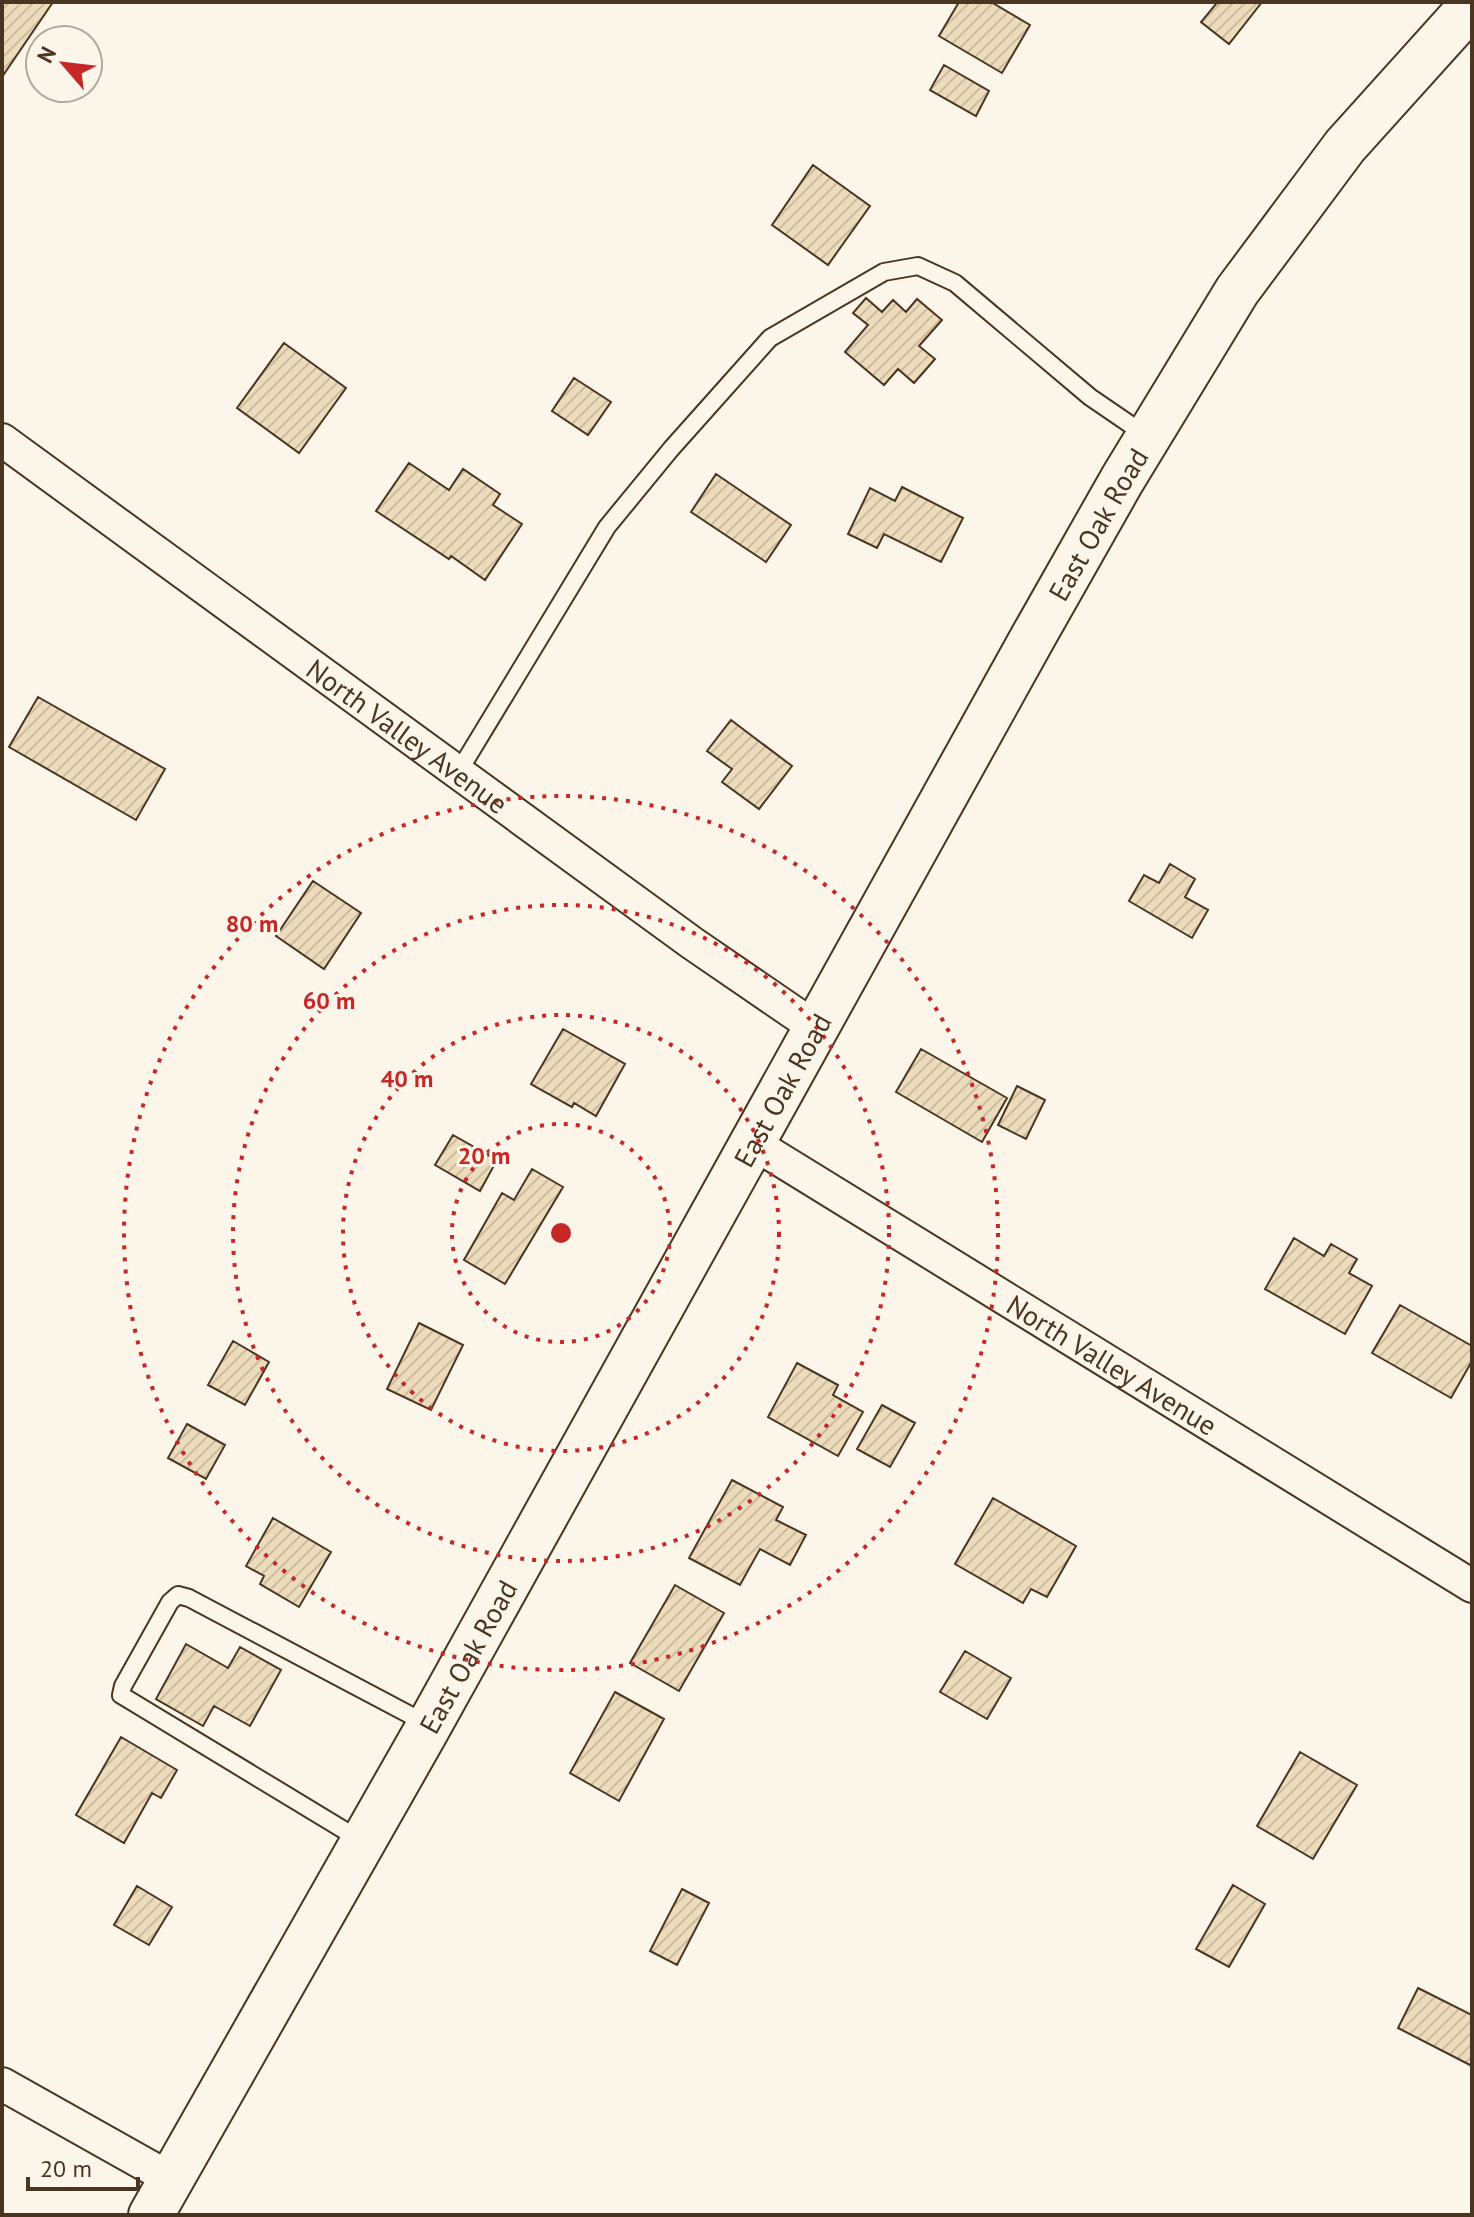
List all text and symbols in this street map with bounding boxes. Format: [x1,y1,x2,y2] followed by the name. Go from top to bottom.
[24,24,104,104] north arrow
[31,42,62,68] text: N
[1039,441,1156,607] street label: East Oak Road
[300,650,516,821] street label: North Valley Avenue
[226,908,278,939] text: 80 m
[303,985,355,1016] text: 60 m
[724,1006,839,1173] street label: East Oak Road
[381,1063,433,1094] text: 40 m
[458,1140,510,1171] text: 20 m
[547,1219,575,1247] centre of rings
[1000,1286,1224,1443] street label: North Valley Avenue
[410,1573,525,1740] street label: East Oak Road
[28,2141,138,2191] scale bar
[40,2153,92,2184] text: 20 m

